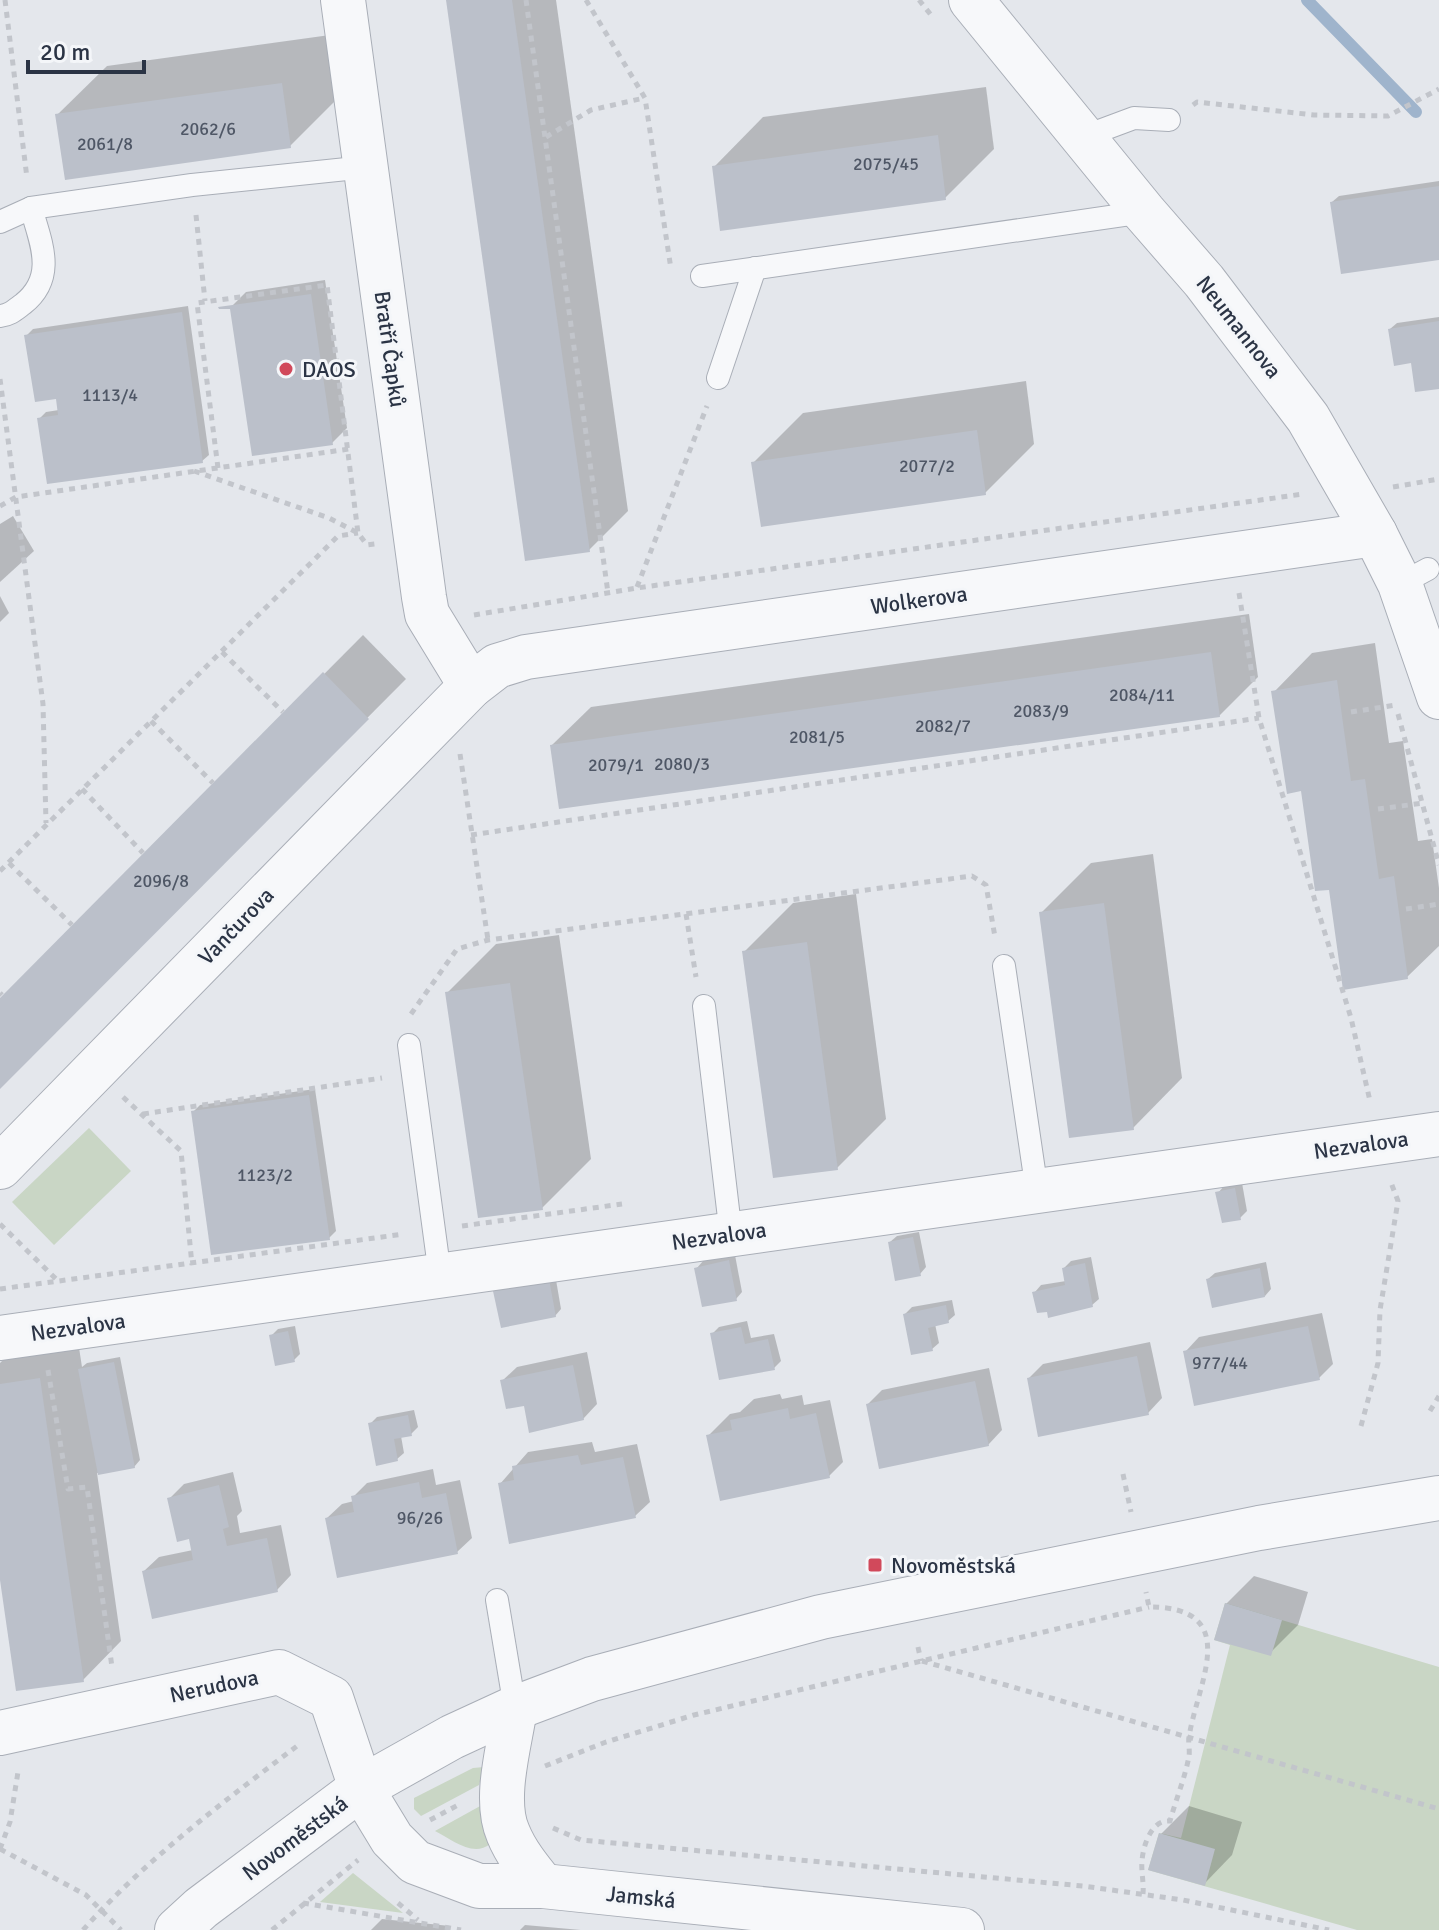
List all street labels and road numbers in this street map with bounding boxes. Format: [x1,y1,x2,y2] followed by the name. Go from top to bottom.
[1190,270,1288,384] street label: Neumannova
[368,289,412,409] street label: Bratří Čapků
[869,580,969,620] street label: Wolkerova
[192,882,280,970] street label: Vančurova
[1312,1125,1410,1165] street label: Nezvalova
[670,1216,768,1256] street label: Nezvalova
[29,1307,127,1347] street label: Nezvalova
[167,1663,261,1709] street label: Nerudova
[237,1790,353,1886] street label: Novoměstská
[605,1880,677,1914] street label: Jamská

